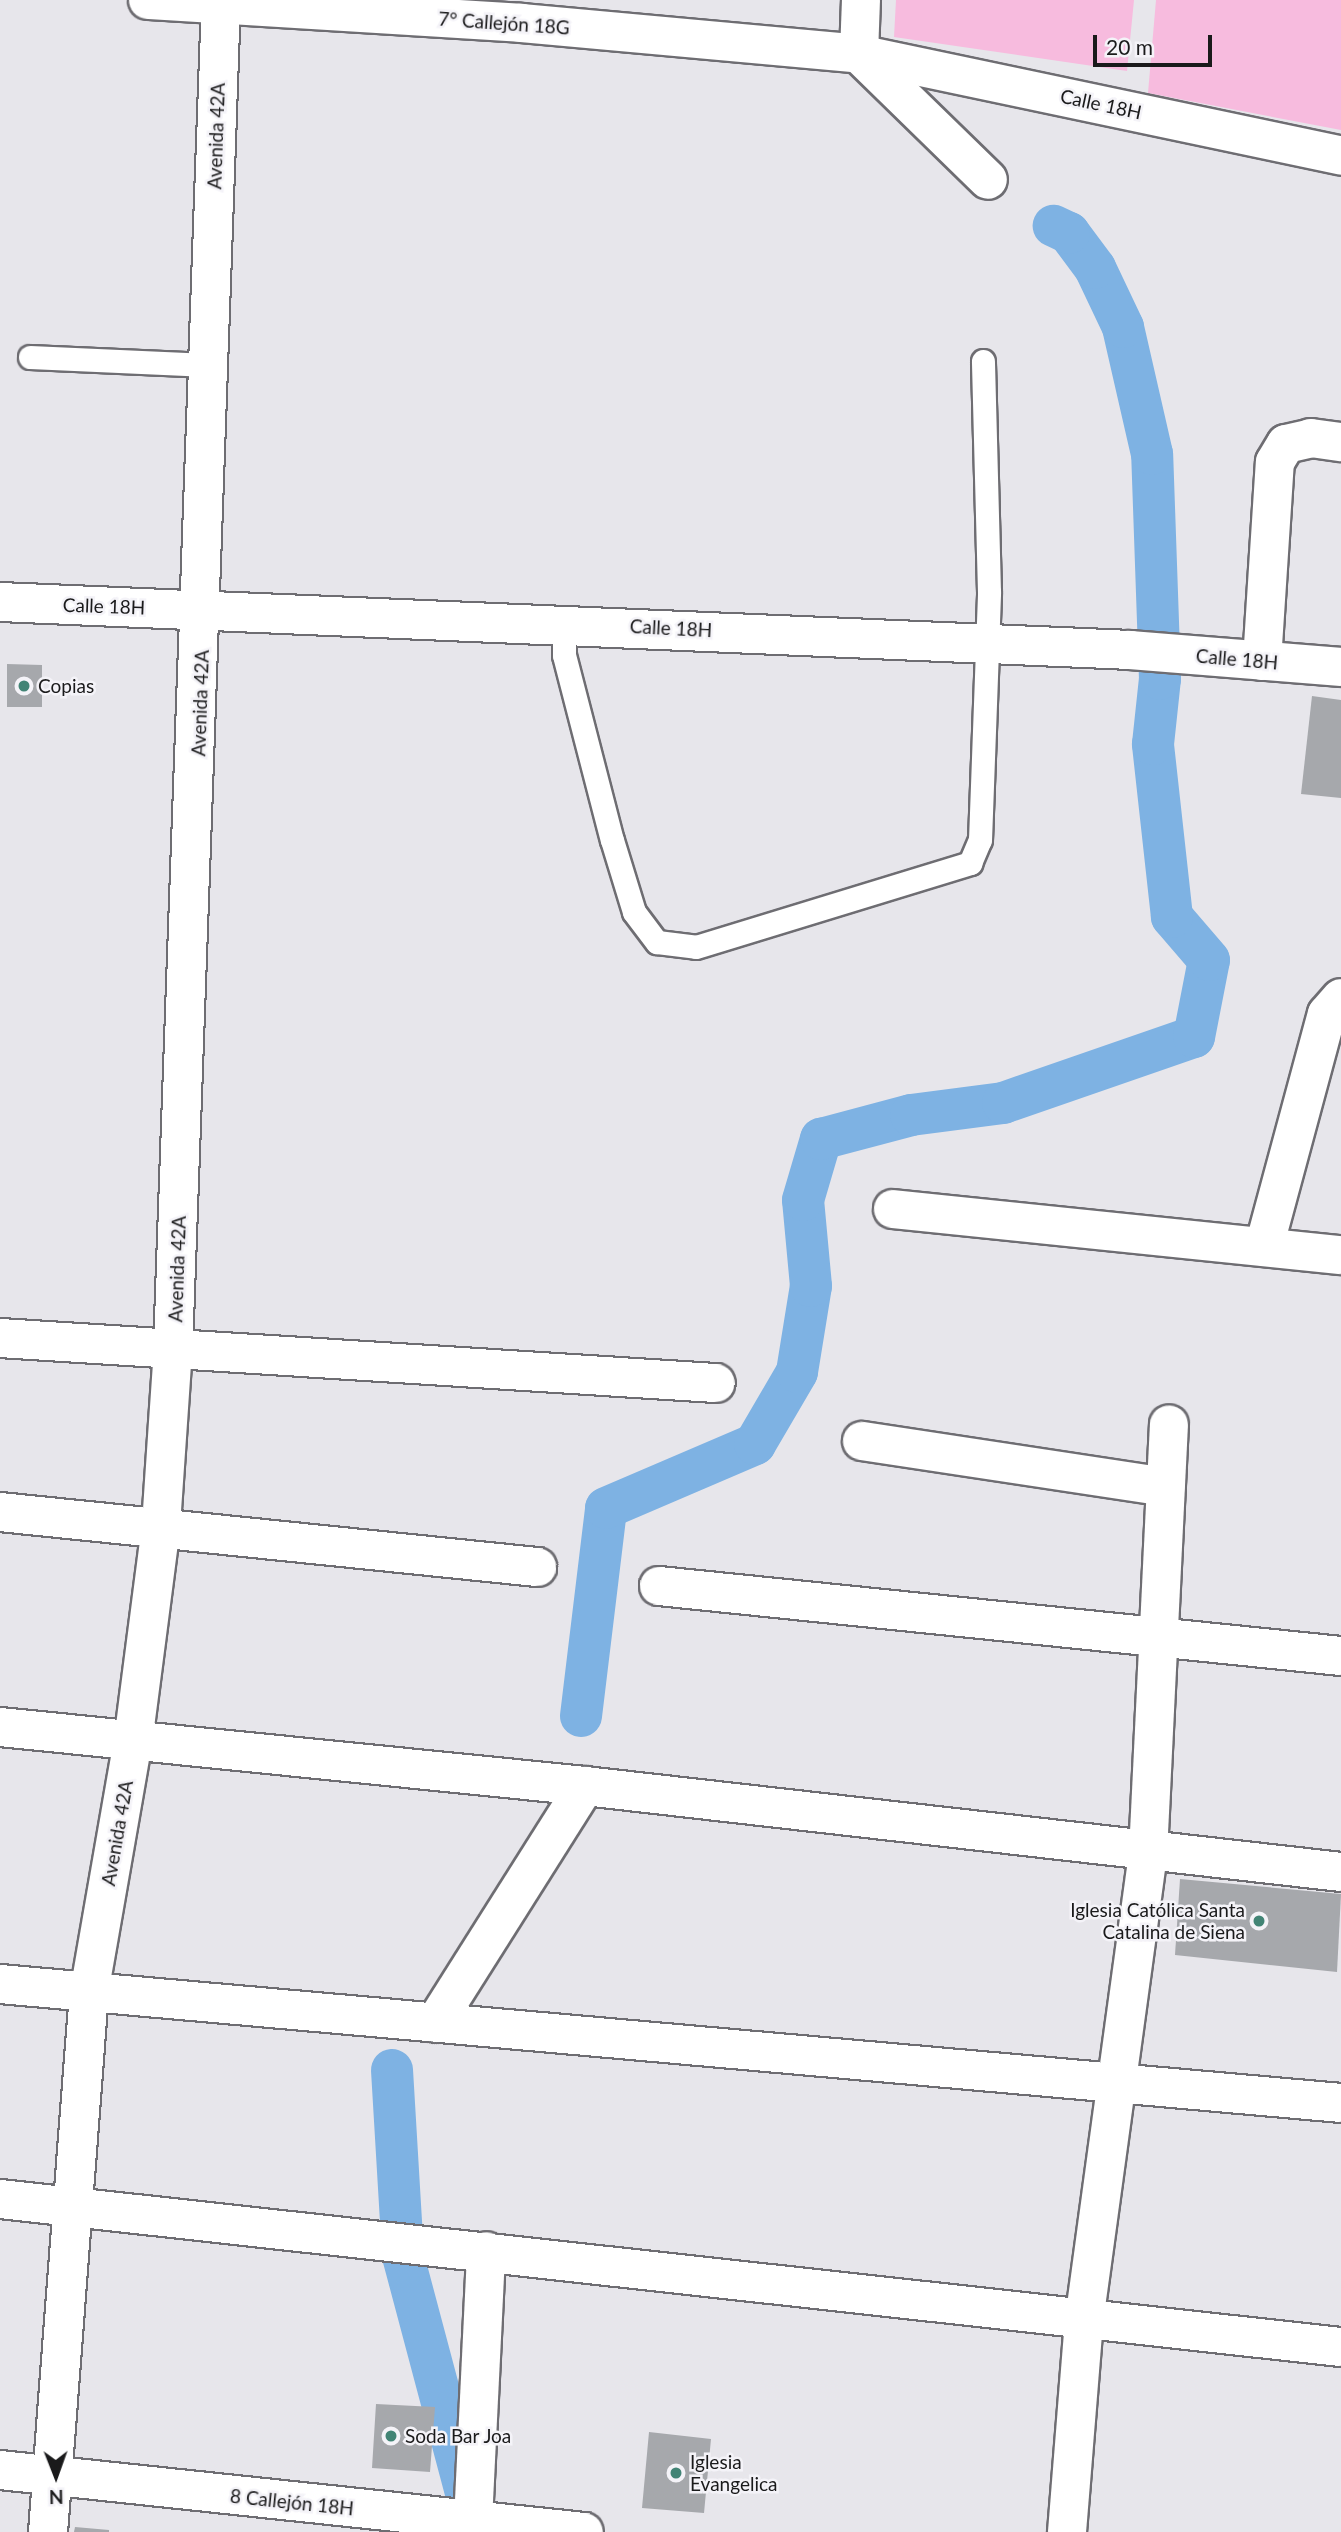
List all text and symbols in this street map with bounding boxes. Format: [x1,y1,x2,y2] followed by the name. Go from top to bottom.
[438,7,570,39] street label: 7° Callejón 18G
[1096,21,1215,65] scale bar
[1106,34,1153,59] text: 20 m
[203,82,229,190] street label: Avenida 42A
[1058,84,1144,124] street label: Calle 18H
[62,593,146,619] street label: Calle 18H
[629,614,713,642] street label: Calle 18H
[1195,644,1279,674] street label: Calle 18H
[187,649,213,757] street label: Avenida 42A
[38,675,94,697] place label: Copias
[16,678,32,694] marker: Copias
[164,1215,190,1323] street label: Avenida 42A
[97,1778,137,1888] street label: Avenida 42A
[1070,1899,1245,1943] place label: Iglesia Católica Santa Catalina de Siena
[1251,1913,1267,1929] marker: Iglesia Católica Santa Catalina de Siena
[405,2425,512,2447] place label: Soda Bar Joa
[383,2428,399,2444] marker: Soda Bar Joa
[21,2441,91,2511] north arrow
[690,2451,777,2495] place label: Iglesia Evangelica
[668,2465,684,2481] marker: Iglesia Evangelica
[229,2484,355,2520] street label: 8 Callejón 18H
[49,2486,64,2509] text: N

